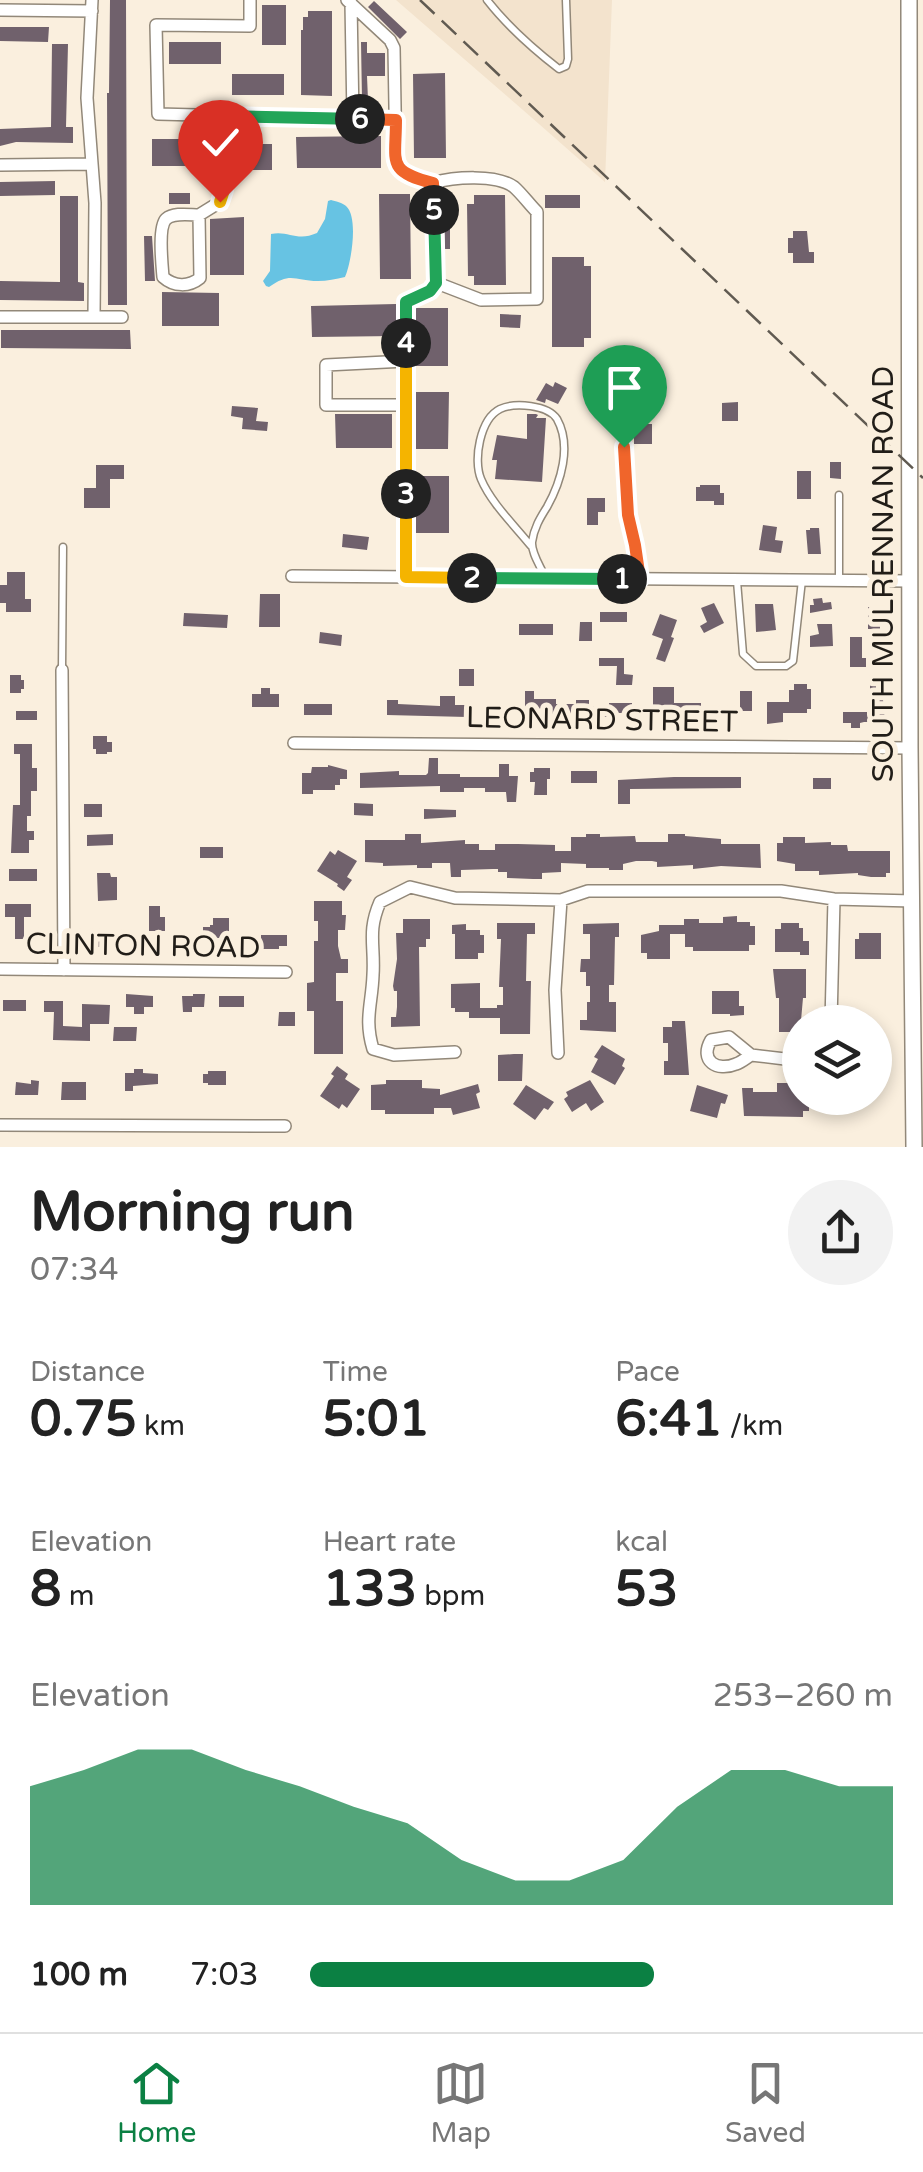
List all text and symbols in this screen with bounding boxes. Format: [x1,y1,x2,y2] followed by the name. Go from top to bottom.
[335,94,385,144] pin: 6
[178,100,263,203] pin
[351,102,369,136] text: 6
[193,115,248,170] icon: check
[409,185,459,235] pin: 5
[425,193,443,227] text: 5
[381,318,431,368] pin: 4
[397,326,415,360] text: 4
[582,345,667,448] pin
[597,360,652,415] icon: arrive
[865,366,902,782] street label: SOUTH MULRENNAN ROAD
[381,469,431,519] pin: 3
[397,477,415,511] text: 3
[447,553,497,603] pin: 2
[597,554,647,604] pin: 1
[463,561,481,595] text: 2
[613,562,631,596] text: 1
[466,699,738,741] street label: LEONARD STREET
[25,925,261,967] street label: CLINTON ROAD
[782,1005,892,1115] map controls
[782,1005,892,1115] button: layers
[30,1180,355,1246] text: Morning run
[788,1180,893,1285] button: share
[30,1251,119,1289] text: 07:34
[30,1355,145,1389] text: Distance
[323,1355,388,1389] text: Time
[615,1355,680,1389] text: Pace
[30,1389,137,1449] text: 0.75
[323,1389,430,1449] text: 5:01
[615,1389,723,1449] text: 6:41
[137,1409,185,1443] text: km
[723,1409,783,1443] text: /km
[30,1525,152,1559] text: Elevation
[323,1525,456,1559] text: Heart rate
[615,1525,668,1559] text: kcal
[30,1559,61,1619] text: 8
[323,1559,417,1619] text: 133
[615,1559,678,1619] text: 53
[61,1579,94,1613] text: m
[417,1579,485,1613] text: bpm
[30,1677,170,1715] text: Elevation
[713,1677,893,1715] text: 253–260 m
[30,1956,128,1994] text: 100 m
[190,1956,259,1994] text: 7:03
[117,2056,196,2150] tab: Home
[430,2056,491,2150] tab: Map
[725,2056,806,2150] tab: Saved

